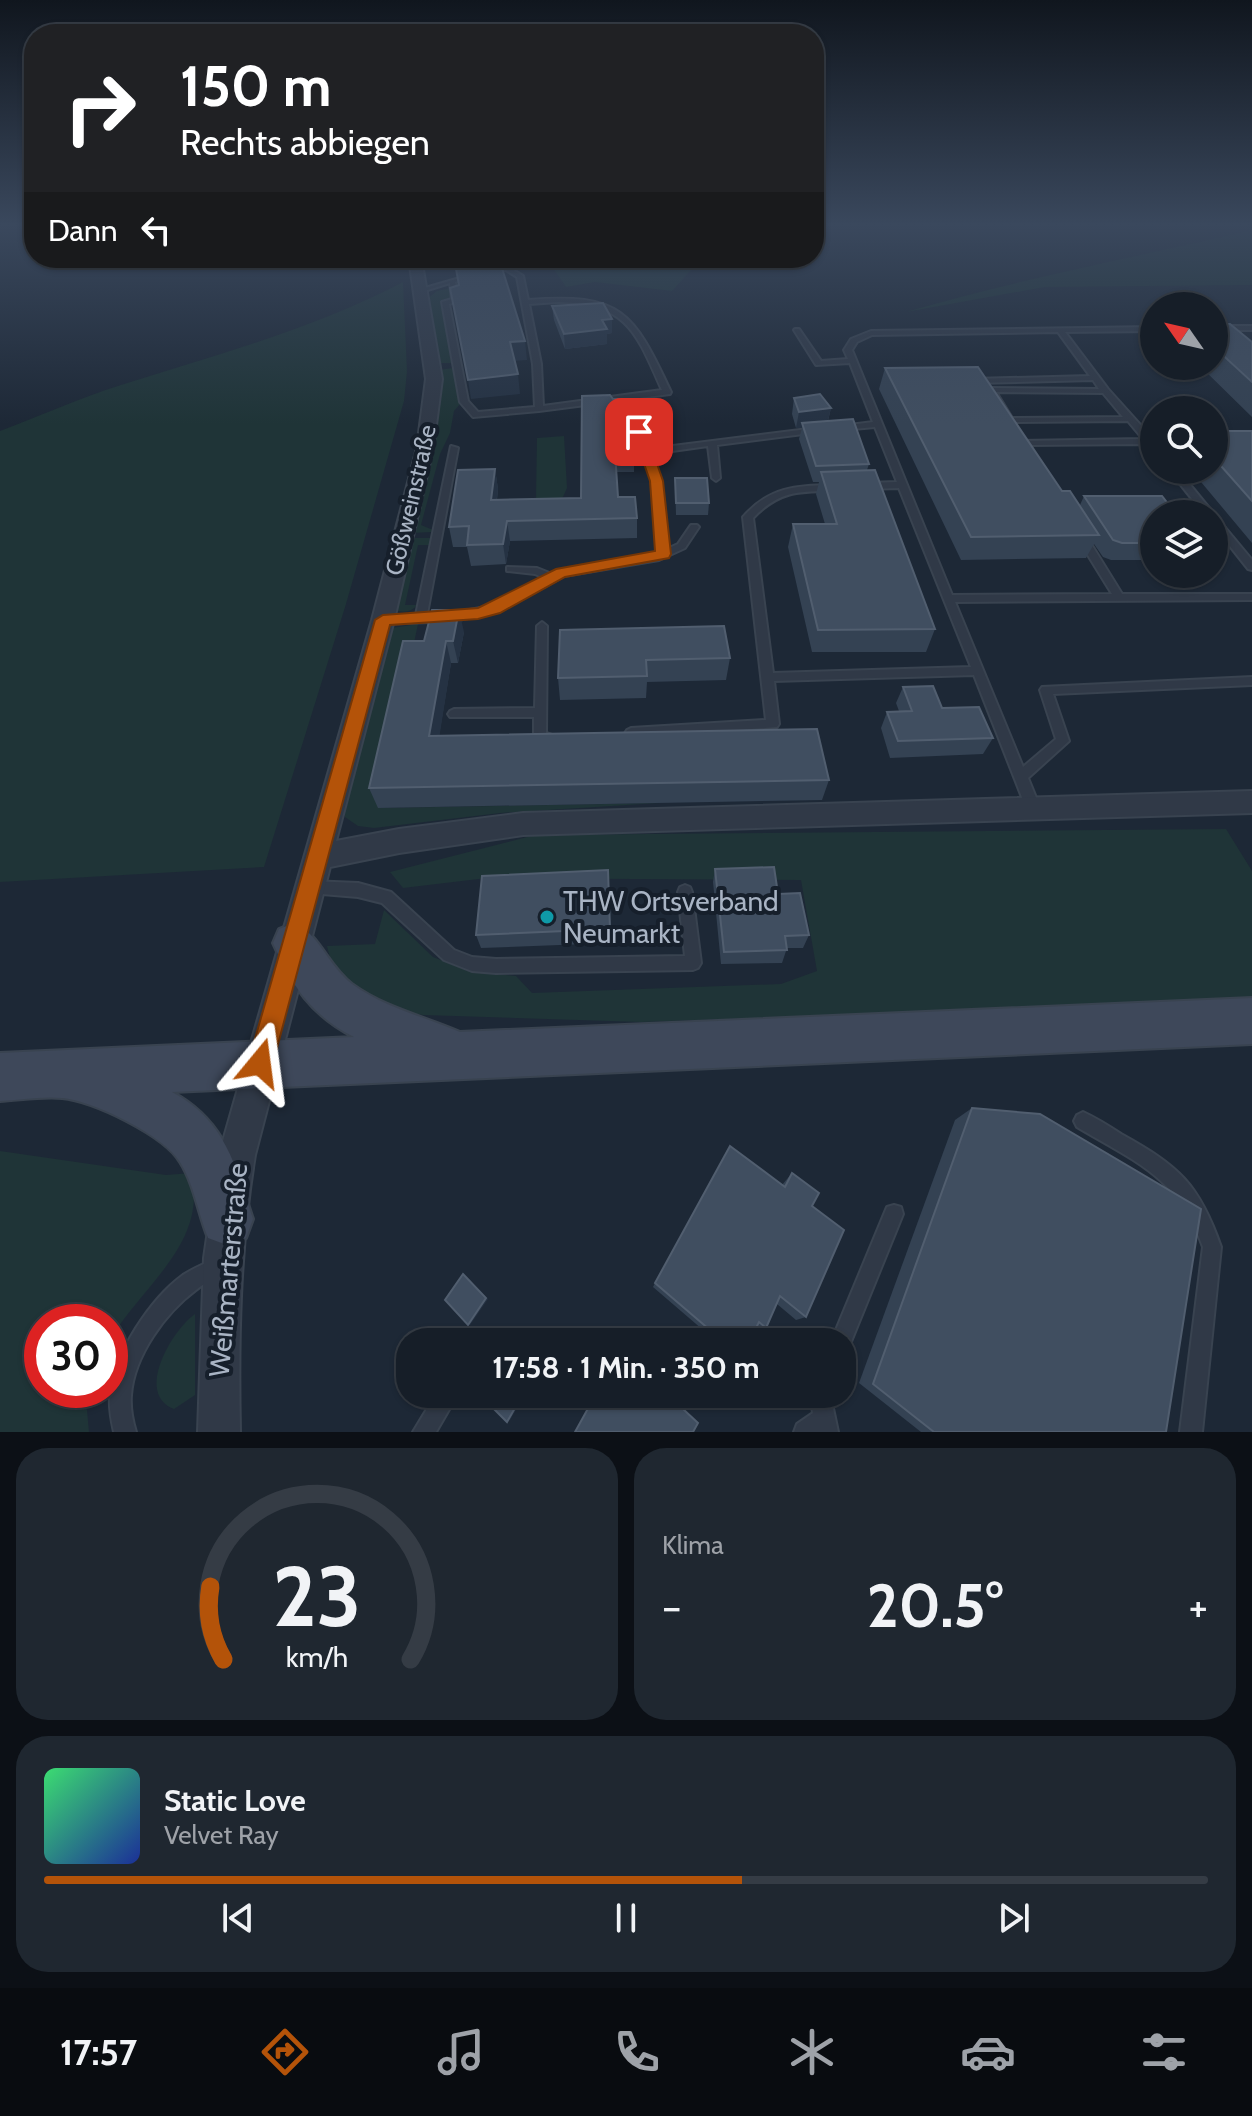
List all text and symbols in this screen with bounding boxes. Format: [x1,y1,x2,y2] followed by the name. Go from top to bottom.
[180,52,332,120] text: 150 m
[48,56,152,160] icon: right
[180,120,430,164] text: Rechts abbiegen
[134,208,178,252] icon: left
[48,212,118,249] text: Dann
[1140,292,1228,380] north arrow
[1140,292,1228,588] map controls
[1140,396,1228,484] button: search
[605,398,673,466] pin
[617,410,661,454] icon: arrive
[379,422,442,578] street label: Gößweinstraße
[1140,500,1228,588] button: layers
[563,884,779,950] place label: THW Ortsverband Neumarkt
[538,908,556,926] marker: THW Ortsverband Neumarkt
[218,1021,302,1105] position arrow
[202,1162,254,1378] street label: Weißmarterstraße
[24,1304,128,1408] speed limit sign: 30
[492,1349,760,1386] text: 17:58 · 1 Min. · 350 m
[662,1529,724,1561] text: Klima
[273,1546,361,1647] text: 23
[867,1569,1003,1642] text: 20.5°
[662,1580,681,1633] text: −
[1189,1580,1208,1633] text: +
[286,1639,348,1674] text: km/h
[164,1782,306,1819] text: Static Love
[164,1819,279,1851] text: Velvet Ray
[216,1896,260,1940] icon: previous
[604,1896,648,1940] icon: pause
[992,1896,1036,1940] icon: next
[257,2024,313,2080] icon: directions
[433,2024,489,2080] icon: music
[609,2024,665,2080] icon: phone
[784,2024,840,2080] icon: climate
[960,2024,1016,2080] icon: car
[1136,2024,1192,2080] icon: filters
[60,2030,137,2074] text: 17:57

